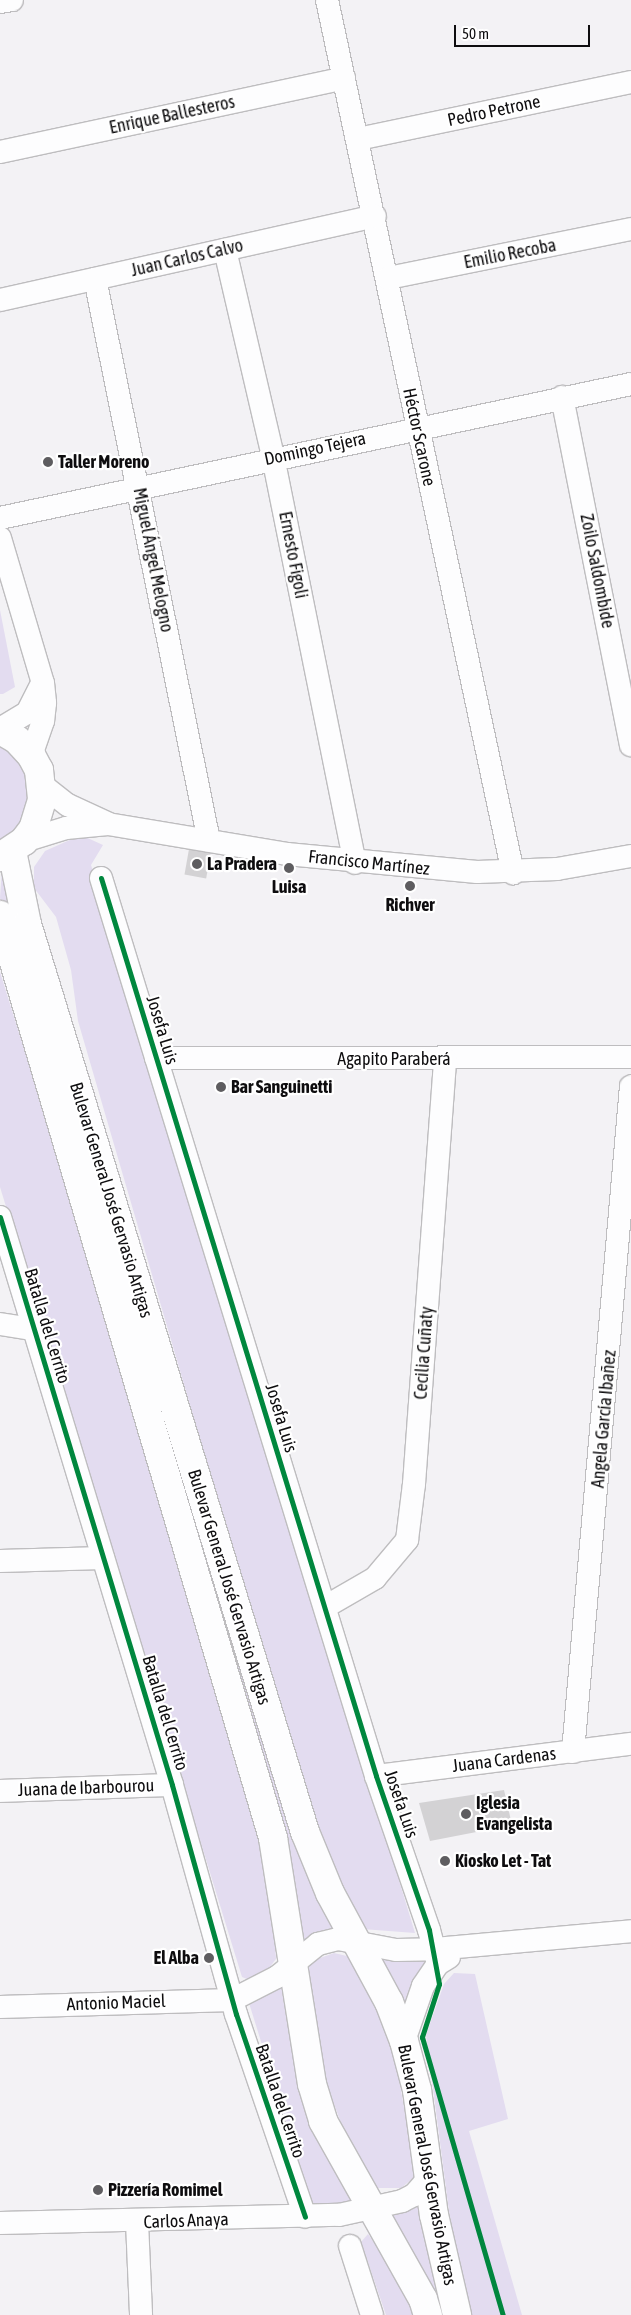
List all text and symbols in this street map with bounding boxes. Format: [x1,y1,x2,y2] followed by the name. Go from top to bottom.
[456,15,592,47] scale bar
[462,25,489,42] text: 50 m
[107,91,237,139] street label: Enrique Ballesteros
[446,91,542,131] street label: Pedro Petrone
[462,234,558,274] street label: Emilio Recoba
[129,235,245,281] street label: Juan Carlos Calvo
[398,386,440,488] street label: Héctor Scarone
[262,428,368,470] street label: Domingo Tejera
[58,451,150,473] place label: Taller Moreno
[42,456,54,468] marker: Taller Moreno
[128,486,178,634] street label: Miguel Ángel Melogno
[274,510,312,600] street label: Ernesto Figoli
[575,512,619,630] street label: Zoilo Saldombide
[307,846,431,880] street label: Francisco Martínez
[207,853,277,875] place label: La Pradera
[191,858,203,870] marker: La Pradera
[283,862,295,874] marker: Luisa
[272,876,306,898] place label: Luisa
[404,880,416,892] marker: Richver
[385,894,435,916] place label: Richver
[141,993,183,1067] street label: Josefa Luis
[337,1048,451,1070] street label: Agapito Paraberá
[231,1076,332,1098] place label: Bar Sanguinetti
[65,1080,157,1320] street label: Bulevar General José Gervasio Artigas
[215,1081,227,1093] marker: Bar Sanguinetti
[19,1266,75,1386] street label: Batalla del Cerrito
[410,1306,438,1400] street label: Cecilia Cuñaty
[587,1349,621,1489] street label: Angela García Ibañez
[260,1381,302,1455] street label: Josefa Luis
[183,1467,275,1707] street label: Bulevar General José Gervasio Artigas
[137,1653,193,1773] street label: Batalla del Cerrito
[451,1743,557,1777] street label: Juana Cardenas
[379,1767,423,1841] street label: Josefa Luis
[17,1775,155,1801] street label: Juana de Ibarbourou
[476,1793,552,1836] place label: Iglesia Evangelista
[460,1808,472,1820] marker: Iglesia Evangelista
[455,1850,551,1872] place label: Kiosko Let - Tat
[439,1855,451,1867] marker: Kiosko Let - Tat
[154,1947,199,1969] place label: El Alba
[203,1952,215,1964] marker: El Alba
[66,1990,166,2016] street label: Antonio Maciel
[250,2041,310,2161] street label: Batalla del Cerrito
[393,2043,461,2287] street label: Bulevar General José Gervasio Artigas
[108,2179,222,2201] place label: Pizzería Romimel
[92,2184,104,2196] marker: Pizzería Romimel
[143,2209,229,2233] street label: Carlos Anaya

